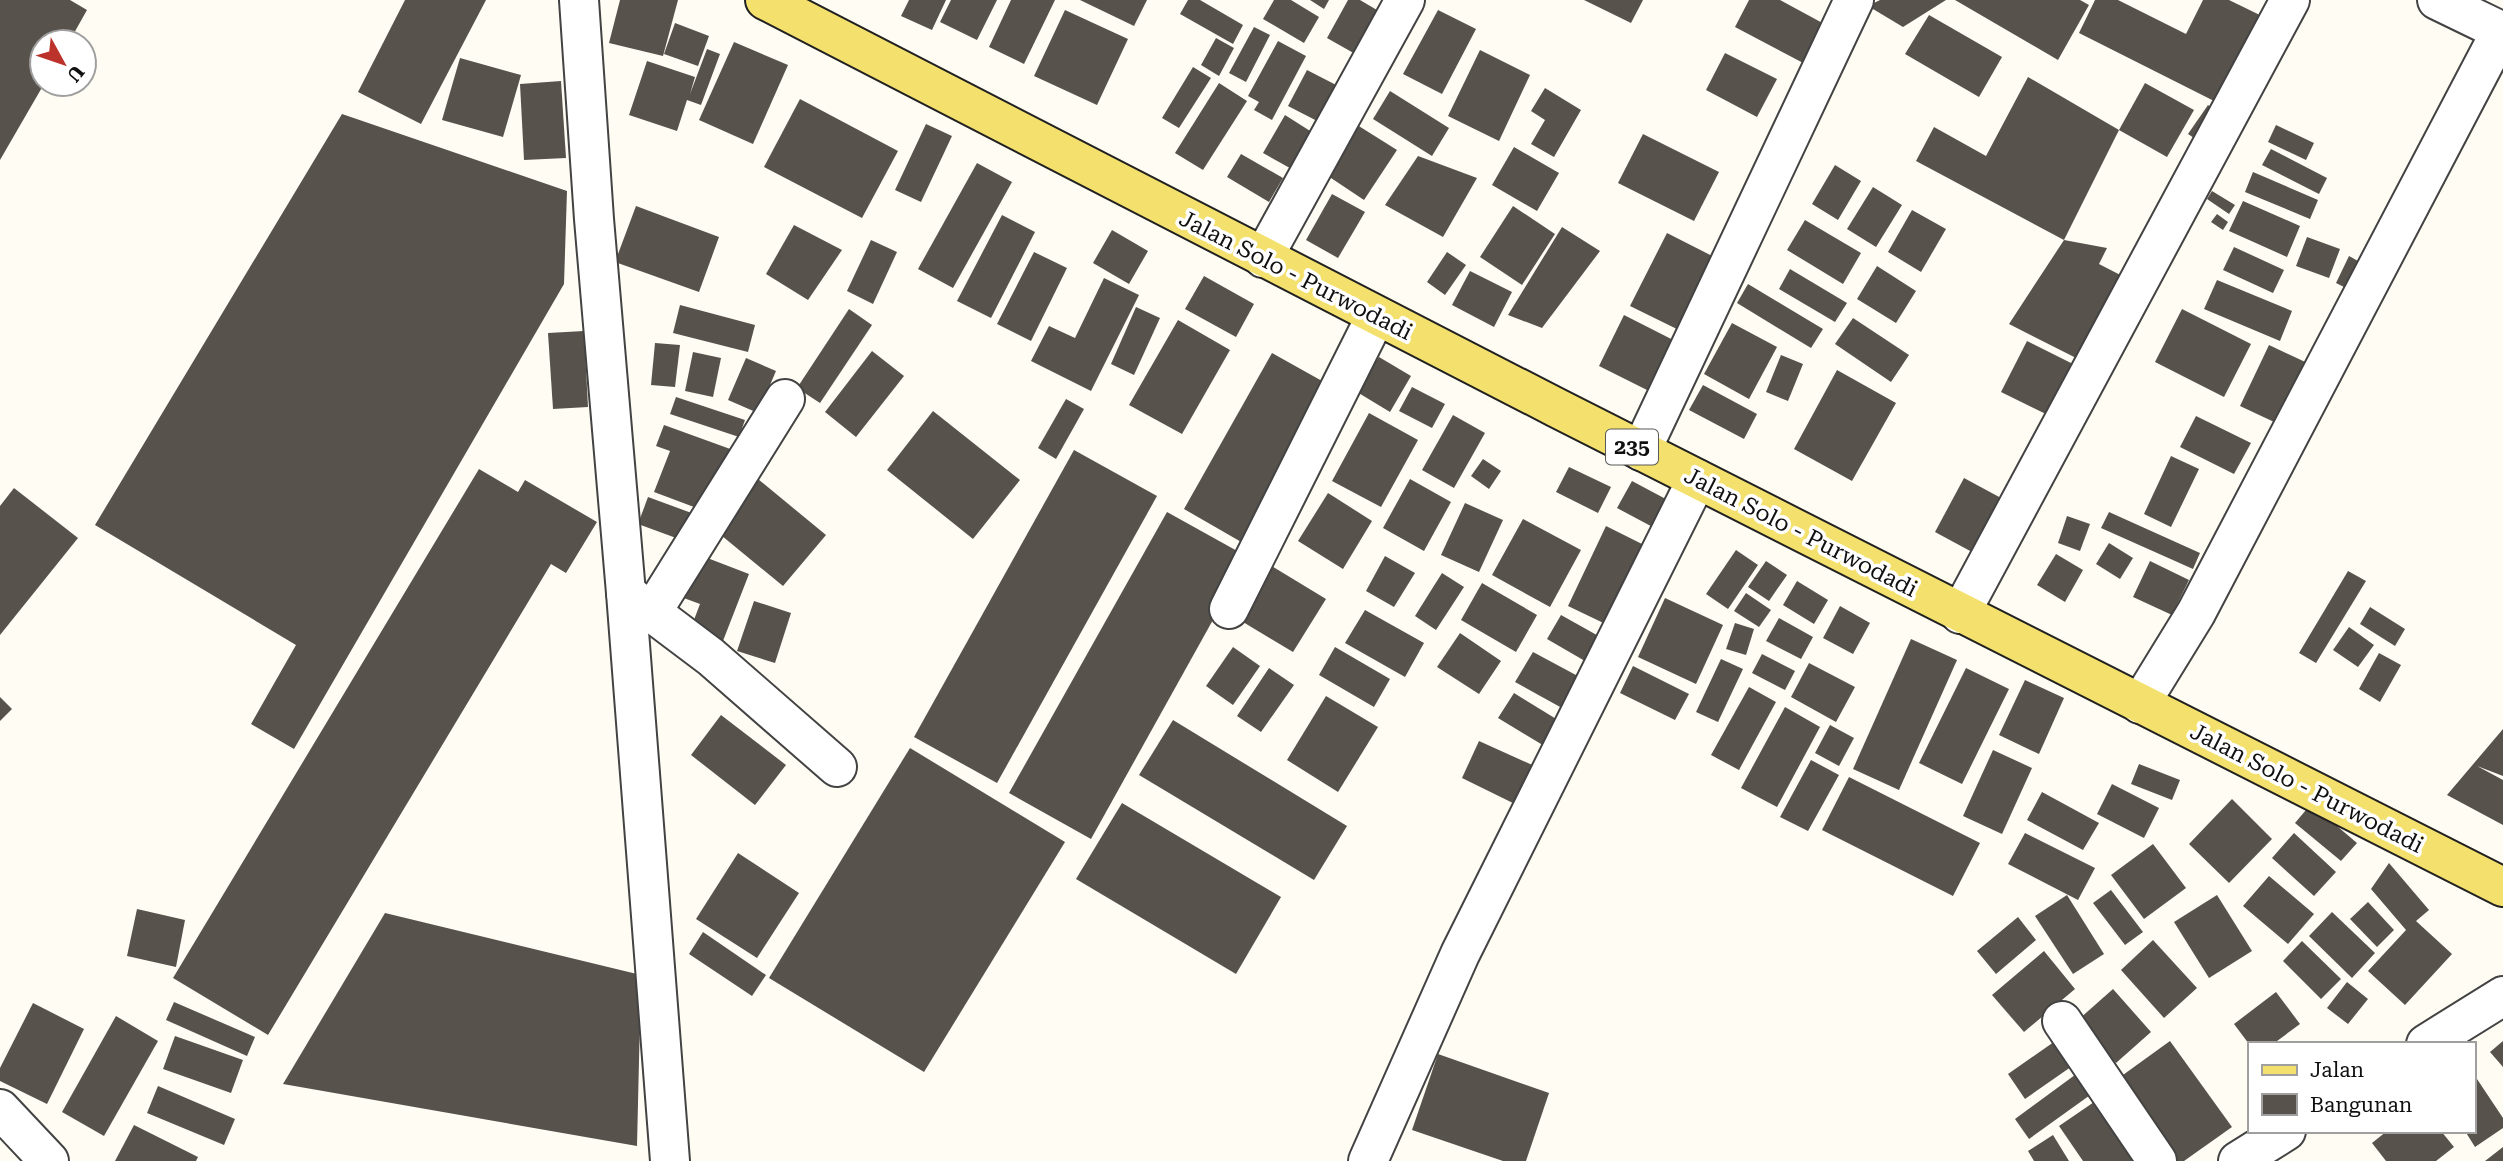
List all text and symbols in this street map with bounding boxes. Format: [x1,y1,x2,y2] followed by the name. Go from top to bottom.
[28,28,98,98] north arrow
[62,61,89,87] text: U
[1175,205,1417,346] street label: Jalan Solo - Purwodadi
[1606,430,1658,464] road number: 235
[1680,462,1922,603] street label: Jalan Solo - Purwodadi
[2186,718,2428,859] street label: Jalan Solo - Purwodadi
[2248,1042,2475,1133] legend
[2310,1058,2365,1082] text: Jalan
[2310,1093,2413,1117] text: Bangunan

